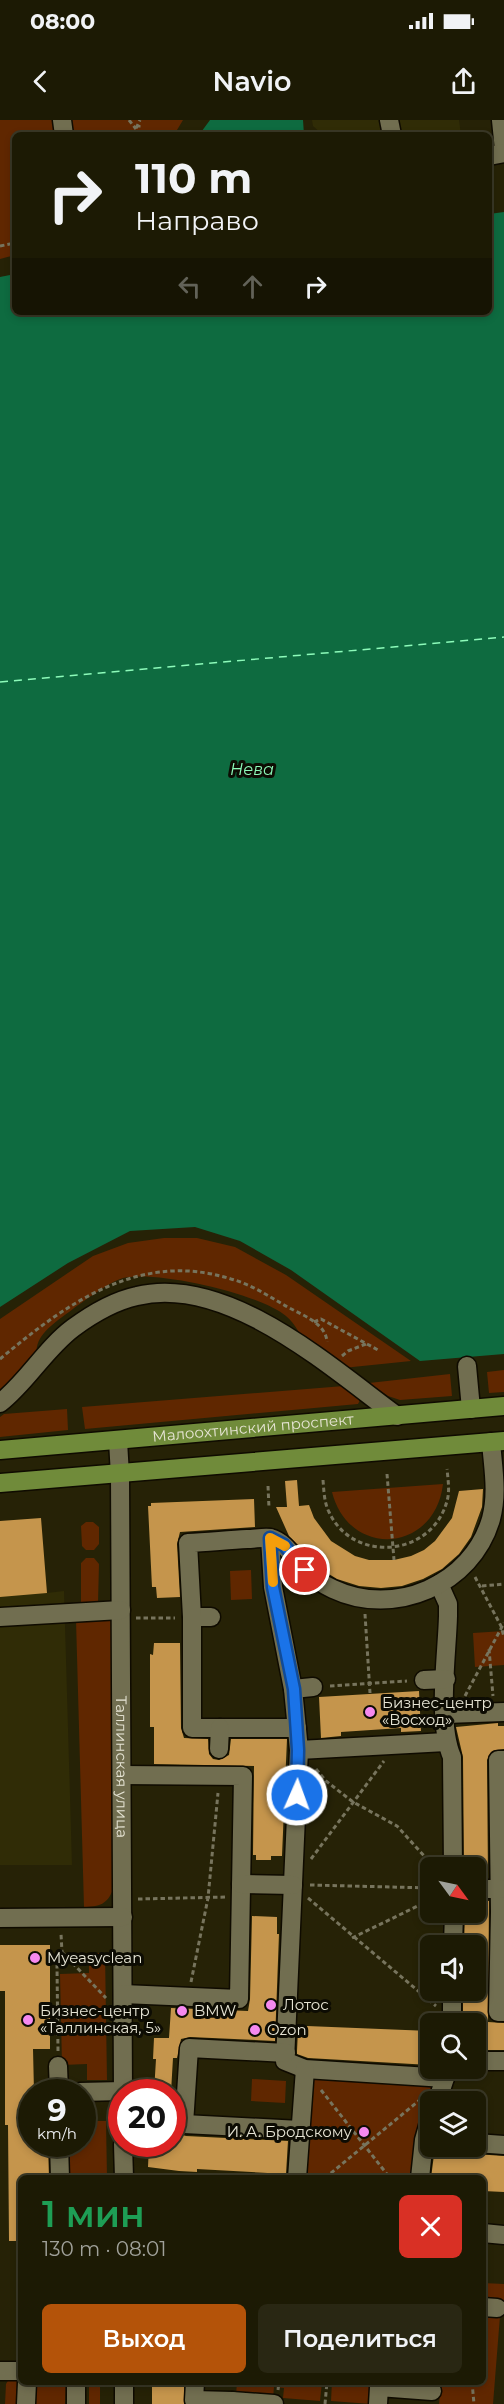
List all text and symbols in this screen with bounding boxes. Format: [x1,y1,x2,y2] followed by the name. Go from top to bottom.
[30,8,95,35] text: 08:00
[24,65,57,98] icon: back
[213,65,291,98] text: Navio
[447,65,480,98] icon: share
[135,152,252,204] text: 110 m
[36,156,114,234] icon: right
[135,204,259,237] text: Направо
[173,270,206,303] icon: left
[236,270,269,303] icon: ahead
[299,270,332,303] icon: right
[230,760,274,779] water label: Нева
[151,1409,355,1446] street label: Малоохтинский проспект
[279,1544,330,1595] pin
[288,1553,321,1586] icon: arrive
[382,1693,492,1729] place label: Бизнес-центр «Восход»
[112,1696,132,1838] street label: Таллинская улица
[363,1705,377,1719] marker: Бизнес-центр «Восход»
[265,1763,329,1827] position arrow
[420,1857,486,1923] north arrow
[420,1857,486,2157] map controls
[420,1935,486,2001] button: sound
[47,1948,142,1967] place label: Myeasyclean
[28,1951,42,1965] marker: Myeasyclean
[283,1995,329,2014] place label: Лотос
[264,1998,278,2012] marker: Лотос
[40,2001,161,2037] place label: Бизнес-центр «Таллинская, 5»
[194,2001,236,2020] place label: BMW
[175,2004,189,2018] marker: BMW
[21,2013,35,2027] marker: Бизнес-центр «Таллинская, 5»
[420,2013,486,2079] button: search
[267,2020,307,2039] place label: Ozon
[248,2023,262,2037] marker: Ozon
[108,2079,186,2157] speed limit sign: 20
[420,2091,486,2157] button: layers
[47,2092,67,2129] text: 9
[227,2122,353,2141] place label: И. А. Бродскому
[37,2124,77,2143] text: km/h
[357,2125,371,2139] marker: И. А. Бродскому
[42,2192,145,2236] text: 1 мин
[399,2195,462,2258] button: close
[42,2237,166,2261] text: 130 m · 08:01
[42,2304,246,2373] button: Выход
[258,2304,462,2373] button: Поделиться

